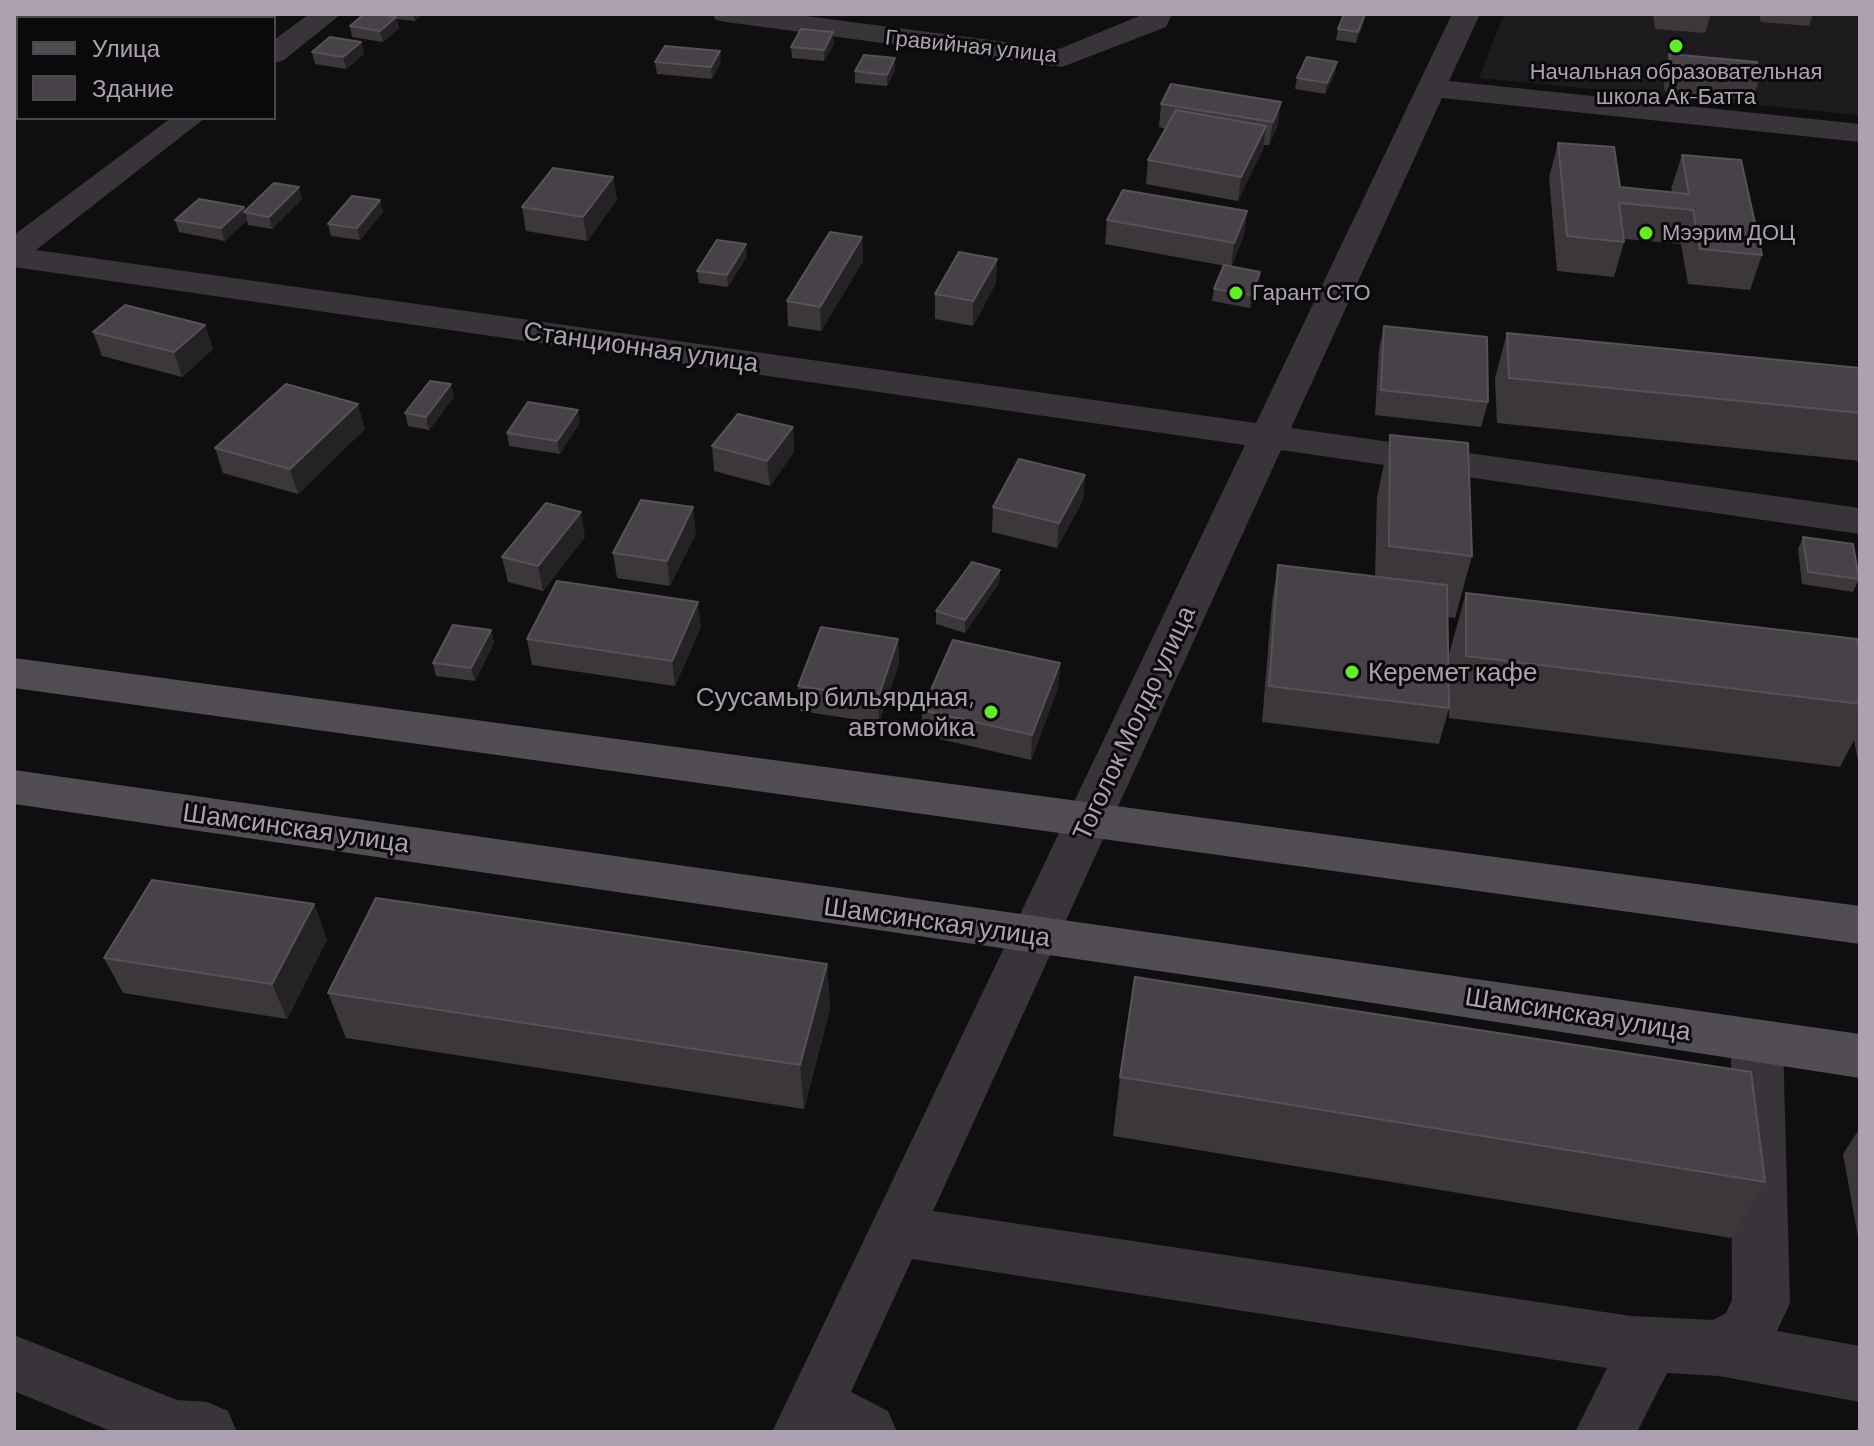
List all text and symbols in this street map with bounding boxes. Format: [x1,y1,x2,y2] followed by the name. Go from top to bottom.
[16,16,276,120] legend
[884,24,1058,68] street label: Гравийная улица
[92,33,160,62] text: Улица
[1667,37,1685,55] marker: Начальная образовательная школа Ак-Батта
[1530,59,1822,110] place label: Начальная образовательная школа Ак-Батта
[92,73,174,102] text: Здание
[1662,220,1795,246] place label: Мээрим ДОЦ
[1637,224,1655,242] marker: Мээрим ДОЦ
[1252,280,1371,306] place label: Гарант СТО
[1227,284,1245,302] marker: Гарант СТО
[521,315,761,379] street label: Станционная улица
[1066,601,1202,845] street label: Тоголок Молдо улица
[1368,656,1537,688] place label: Керемет кафе
[1343,663,1361,681] marker: Керемет кафе
[696,681,975,742] place label: Суусамыр бильярдная, автомойка
[982,703,1000,721] marker: Суусамыр бильярдная, автомойка
[181,797,411,859] street label: Шамсинская улица
[822,891,1052,953] street label: Шамсинская улица
[1463,981,1693,1047] street label: Шамсинская улица

